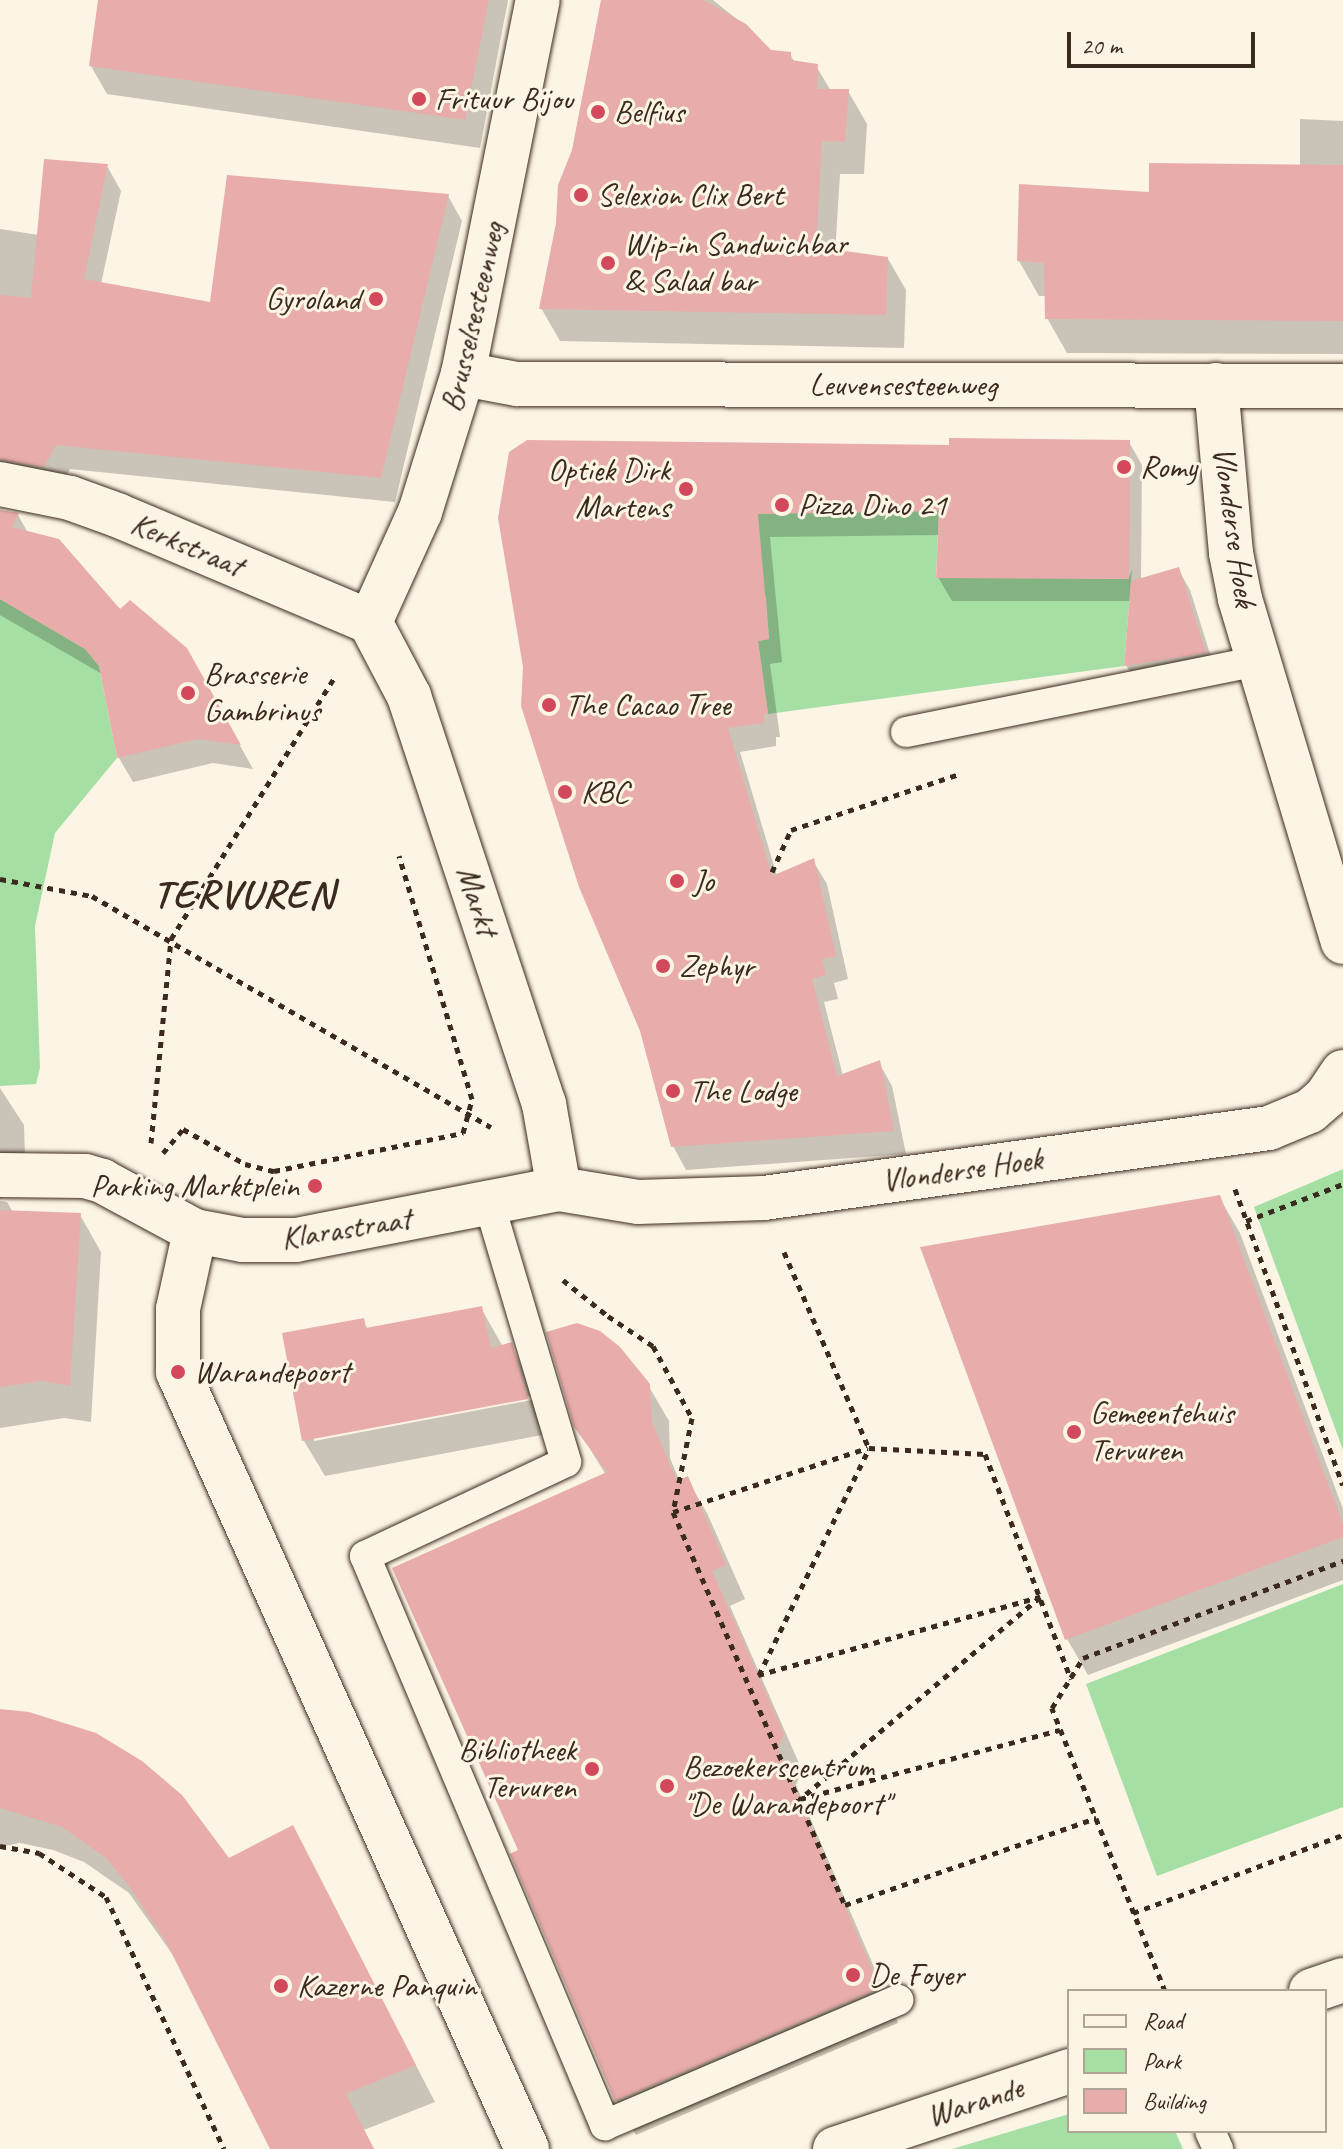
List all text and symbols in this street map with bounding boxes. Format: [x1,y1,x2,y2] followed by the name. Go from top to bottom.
[1071,16,1259,66] scale bar
[1081,31,1122,61] text: 20 m
[435,80,573,118] place label: Frituur Bijou
[410,90,428,108] marker: Frituur Bijou
[614,93,684,131] place label: Belfius
[589,103,607,121] marker: Belfius
[597,176,783,214] place label: Selexion Clix Bert
[572,186,590,204] marker: Selexion Clix Bert
[432,218,514,416] street label: Brusselsesteenweg
[624,226,848,301] place label: Wip-in Sandwichbar & Salad bar
[599,254,617,272] marker: Wip-in Sandwichbar & Salad bar
[265,280,360,318] place label: Gyroland
[367,290,385,308] marker: Gyroland
[809,366,997,404] street label: Leuvensesteenweg
[1204,444,1264,610] street label: Vlonderse Hoek
[1140,448,1197,486] place label: Romy
[547,452,670,527] place label: Optiek Dirk Martens
[1115,458,1133,476] marker: Romy
[677,480,695,498] marker: Optiek Dirk Martens
[798,486,947,524] place label: Pizza Dino 21
[773,496,791,514] marker: Pizza Dino 21
[125,504,249,586] street label: Kerkstraat
[204,656,320,731] place label: Brasserie Gambrinus
[179,684,197,702] marker: Brasserie Gambrinus
[565,686,730,724] place label: The Cacao Tree
[540,696,558,714] marker: The Cacao Tree
[581,773,629,811] place label: KBC
[556,783,574,801] marker: KBC
[448,861,506,941] street label: Markt
[693,862,714,900] place label: Jo
[155,870,333,918] district label: TERVUREN
[668,872,686,890] marker: Jo
[679,947,754,985] place label: Zephyr
[654,957,672,975] marker: Zephyr
[689,1072,797,1110] place label: The Lodge
[664,1082,682,1100] marker: The Lodge
[879,1140,1045,1200] street label: Vlonderse Hoek
[90,1167,299,1205] place label: Parking Marktplein
[306,1177,324,1195] marker: Parking Marktplein
[278,1200,414,1258] street label: Klarastraat
[194,1353,350,1391] place label: Warandepoort
[169,1363,187,1381] marker: Warandepoort
[1090,1395,1234,1470] place label: Gemeentehuis Tervuren
[1065,1423,1083,1441] marker: Gemeentehuis Tervuren
[459,1732,576,1807] place label: Bibliotheek Tervuren
[683,1749,891,1824] place label: Bezoekerscentrum "De Warandepoort"
[583,1760,601,1778] marker: Bibliotheek Tervuren
[658,1777,676,1795] marker: Bezoekerscentrum "De Warandepoort"
[869,1956,964,1994] place label: De Foyer
[844,1966,862,1984] marker: De Foyer
[297,1967,476,2005] place label: Kazerne Panquin
[272,1977,290,1995] marker: Kazerne Panquin
[1067,1989,1327,2133] legend
[1143,2006,1183,2036] text: Road
[1143,2046,1181,2076] text: Park
[922,2068,1028,2136] street label: Warande
[1143,2086,1206,2116] text: Building

